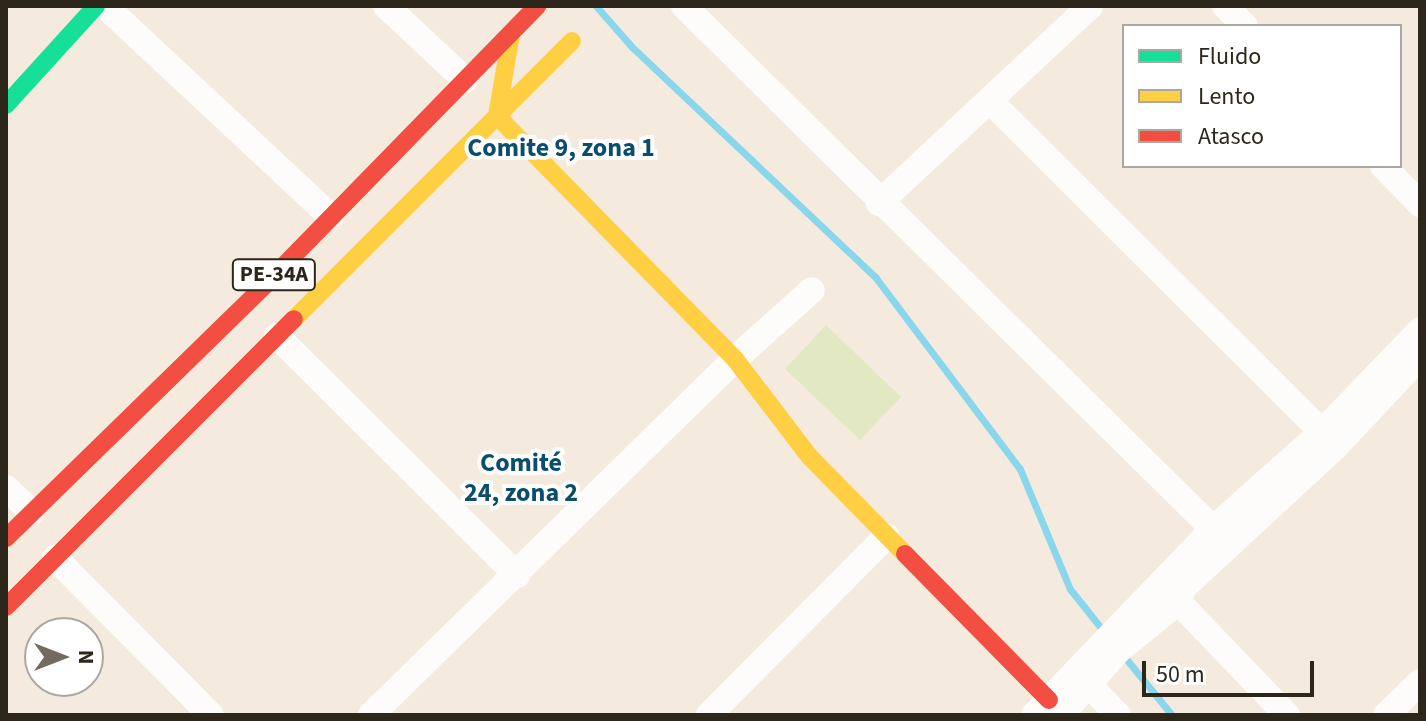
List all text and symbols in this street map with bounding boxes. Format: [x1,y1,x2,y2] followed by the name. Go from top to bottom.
[1122,24,1402,168] legend
[1198,39,1261,74] text: Fluido
[1198,79,1255,114] text: Lento
[1198,119,1264,154] text: Atasco
[467,132,655,164] district label: Comite 9, zona 1
[230,257,318,293] road number: PE-34A
[464,447,578,508] district label: Comité 24, zona 2
[24,617,104,697] north arrow
[1146,645,1318,695] scale bar
[70,650,102,664] text: N
[1156,657,1205,692] text: 50 m

